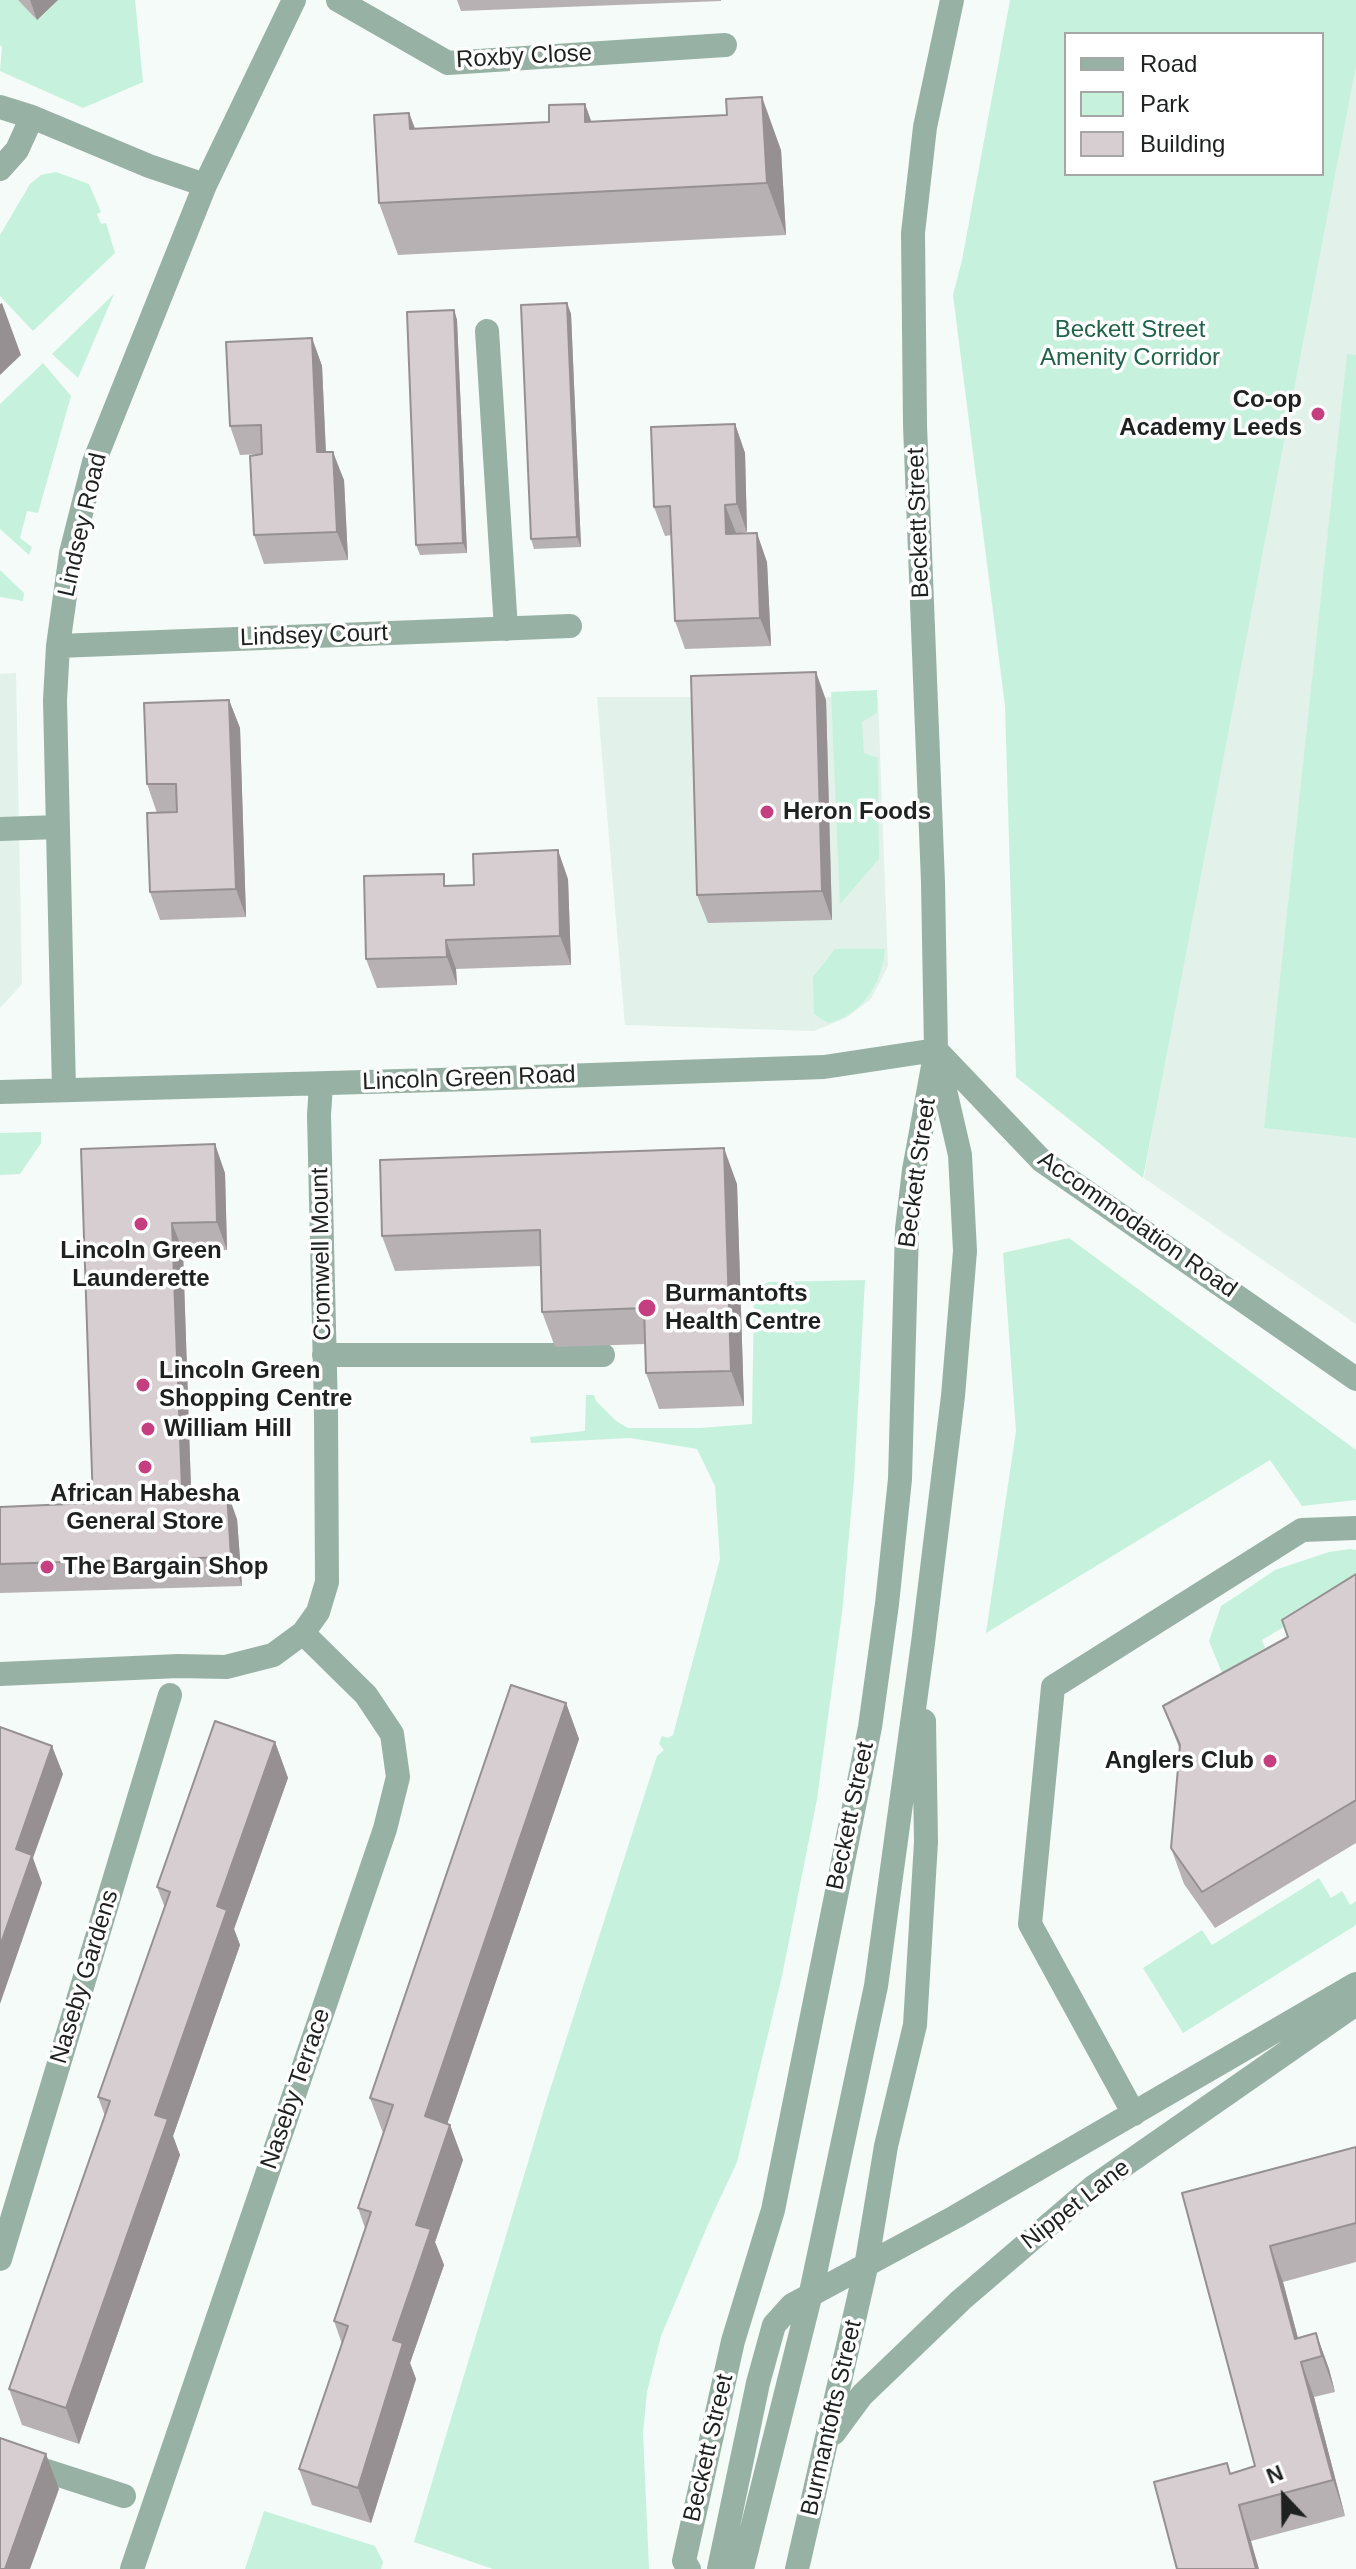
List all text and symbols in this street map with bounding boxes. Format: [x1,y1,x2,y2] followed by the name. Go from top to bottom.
[1064,32,1324,176] legend
[455,39,593,75] street label: Roxby Close
[1140,50,1197,77] text: Road
[1140,90,1189,117] text: Park
[1140,130,1225,157] text: Building
[1040,316,1220,372] park label: Beckett Street Amenity Corridor
[1119,386,1302,442] place label: Co-op Academy Leeds
[1309,405,1327,423] marker: Co-op Academy Leeds
[902,447,936,599] street label: Beckett Street
[52,450,114,600] street label: Lindsey Road
[240,619,388,653] street label: Lindsey Court
[783,798,931,826] place label: Heron Foods
[758,803,776,821] marker: Heron Foods
[362,1061,576,1097] street label: Lincoln Green Road
[893,1096,943,1250] street label: Beckett Street
[1032,1145,1242,1305] street label: Accommodation Road
[306,1167,338,1341] street label: Cromwell Mount
[132,1215,150,1233] marker: Lincoln Green Launderette
[60,1237,222,1293] place label: Lincoln Green Launderette
[665,1280,821,1336] place label: Burmantofts Health Centre
[636,1297,658,1319] marker: Burmantofts Health Centre
[159,1357,352,1413] place label: Lincoln Green Shopping Centre
[134,1376,152,1394] marker: Lincoln Green Shopping Centre
[164,1415,292,1443] place label: William Hill
[139,1420,157,1438] marker: William Hill
[136,1458,154,1476] marker: African Habesha General Store
[50,1480,240,1536] place label: African Habesha General Store
[63,1553,268,1581] place label: The Bargain Shop
[38,1558,56,1576] marker: The Bargain Shop
[821,1739,881,1893] street label: Beckett Street
[1105,1747,1254,1775] place label: Anglers Club
[1261,1752,1279,1770] marker: Anglers Club
[45,1887,125,2067] street label: Naseby Gardens
[255,2005,337,2173] street label: Naseby Terrace
[1016,2154,1136,2256] street label: Nippet Lane
[795,2317,869,2519] street label: Burmantofts Street
[678,2371,740,2525] street label: Beckett Street
[1244,2457,1324,2537] north arrow
[1263,2460,1287,2489] text: N

